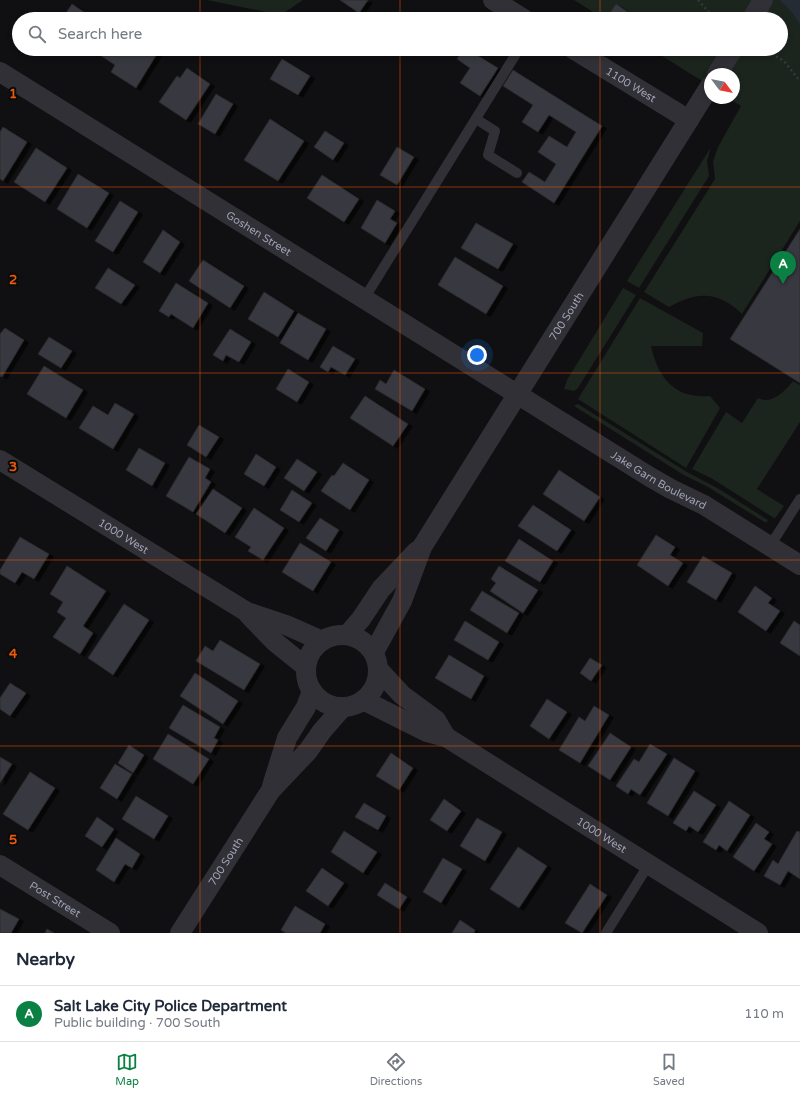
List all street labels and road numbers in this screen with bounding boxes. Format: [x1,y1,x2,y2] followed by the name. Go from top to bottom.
[603,65,658,105] street label: 1100 West
[224,209,294,259] street label: Goshen Street
[547,290,587,343] street label: 700 South
[608,448,709,512] street label: Jake Garn Boulevard
[96,516,151,557] street label: 1000 West
[574,815,629,856] street label: 1000 West
[206,835,246,888] street label: 700 South
[27,879,83,920] street label: Post Street

